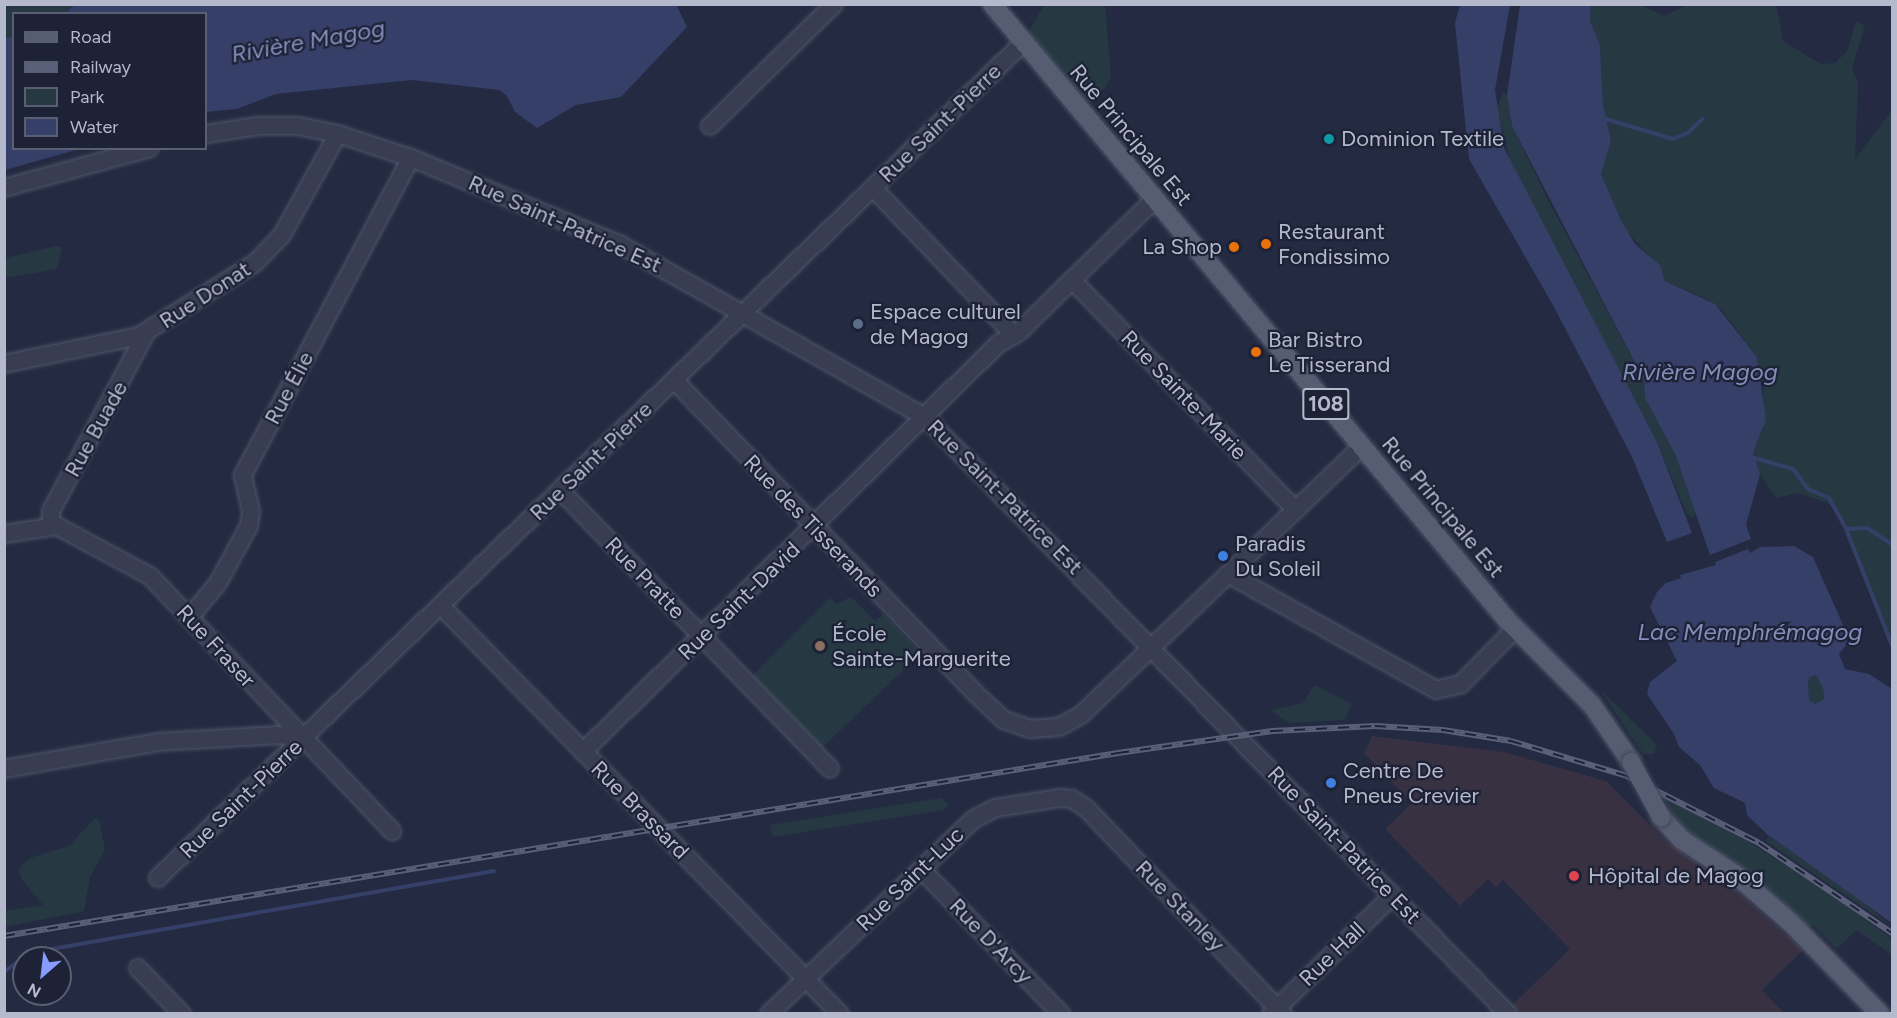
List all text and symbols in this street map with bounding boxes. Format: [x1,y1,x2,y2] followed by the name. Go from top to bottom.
[12,12,207,150] legend
[229,13,387,69] water label: Rivière Magog
[70,26,111,48] text: Road
[70,56,131,78] text: Railway
[873,58,1007,188] street label: Rue Saint-Pierre
[1064,59,1198,211] street label: Rue Principale Est
[70,86,104,108] text: Park
[70,116,118,138] text: Water
[1341,126,1504,152] place label: Dominion Textile
[1322,132,1336,146] marker: Dominion Textile
[464,170,666,278] street label: Rue Saint-Patrice Est
[1278,218,1390,270] place label: Restaurant Fondissimo
[1142,234,1222,260] place label: La Shop
[1259,237,1273,251] marker: Restaurant Fondissimo
[1227,240,1241,254] marker: La Shop
[155,256,255,334] street label: Rue Donat
[870,298,1021,350] place label: Espace culturel de Magog
[851,317,865,331] marker: Espace culturel de Magog
[1116,325,1252,465] street label: Rue Sainte-Marie
[1268,326,1390,378] place label: Bar Bistro Le Tisserand
[1249,345,1263,359] marker: Bar Bistro Le Tisserand
[259,347,319,429] street label: Rue Élie
[1622,358,1778,386] water label: Rivière Magog
[59,377,133,481] street label: Rue Buade
[1302,386,1350,422] road number: 108
[524,396,658,526] street label: Rue Saint-Pierre
[922,414,1088,580] street label: Rue Saint-Patrice Est
[1376,431,1510,583] street label: Rue Principale Est
[738,449,888,603] street label: Rue des Tisserands
[1235,530,1321,582] place label: Paradis Du Soleil
[600,532,690,624] street label: Rue Pratte
[673,536,805,666] street label: Rue Saint-David
[1216,549,1230,563] marker: Paradis Du Soleil
[171,599,261,693] street label: Rue Fraser
[1638,618,1862,646] water label: Lac Memphrémagog
[832,620,1011,672] place label: École Sainte-Marguerite
[813,639,827,653] marker: École Sainte-Marguerite
[174,734,308,864] street label: Rue Saint-Pierre
[586,756,694,864] street label: Rue Brassard
[1343,757,1479,808] place label: Centre De Pneus Crevier
[1262,761,1426,929] street label: Rue Saint-Patrice Est
[1324,776,1338,790] marker: Centre De Pneus Crevier
[851,821,969,937] street label: Rue Saint-Luc
[1130,855,1230,957] street label: Rue Stanley
[1588,863,1764,889] place label: Hôpital de Magog
[1565,867,1583,885] marker: Hôpital de Magog
[944,893,1038,989] street label: Rue D'Arcy
[1294,916,1370,992] street label: Rue Hall
[12,946,72,1006] north arrow
[24,979,44,1002] text: N

